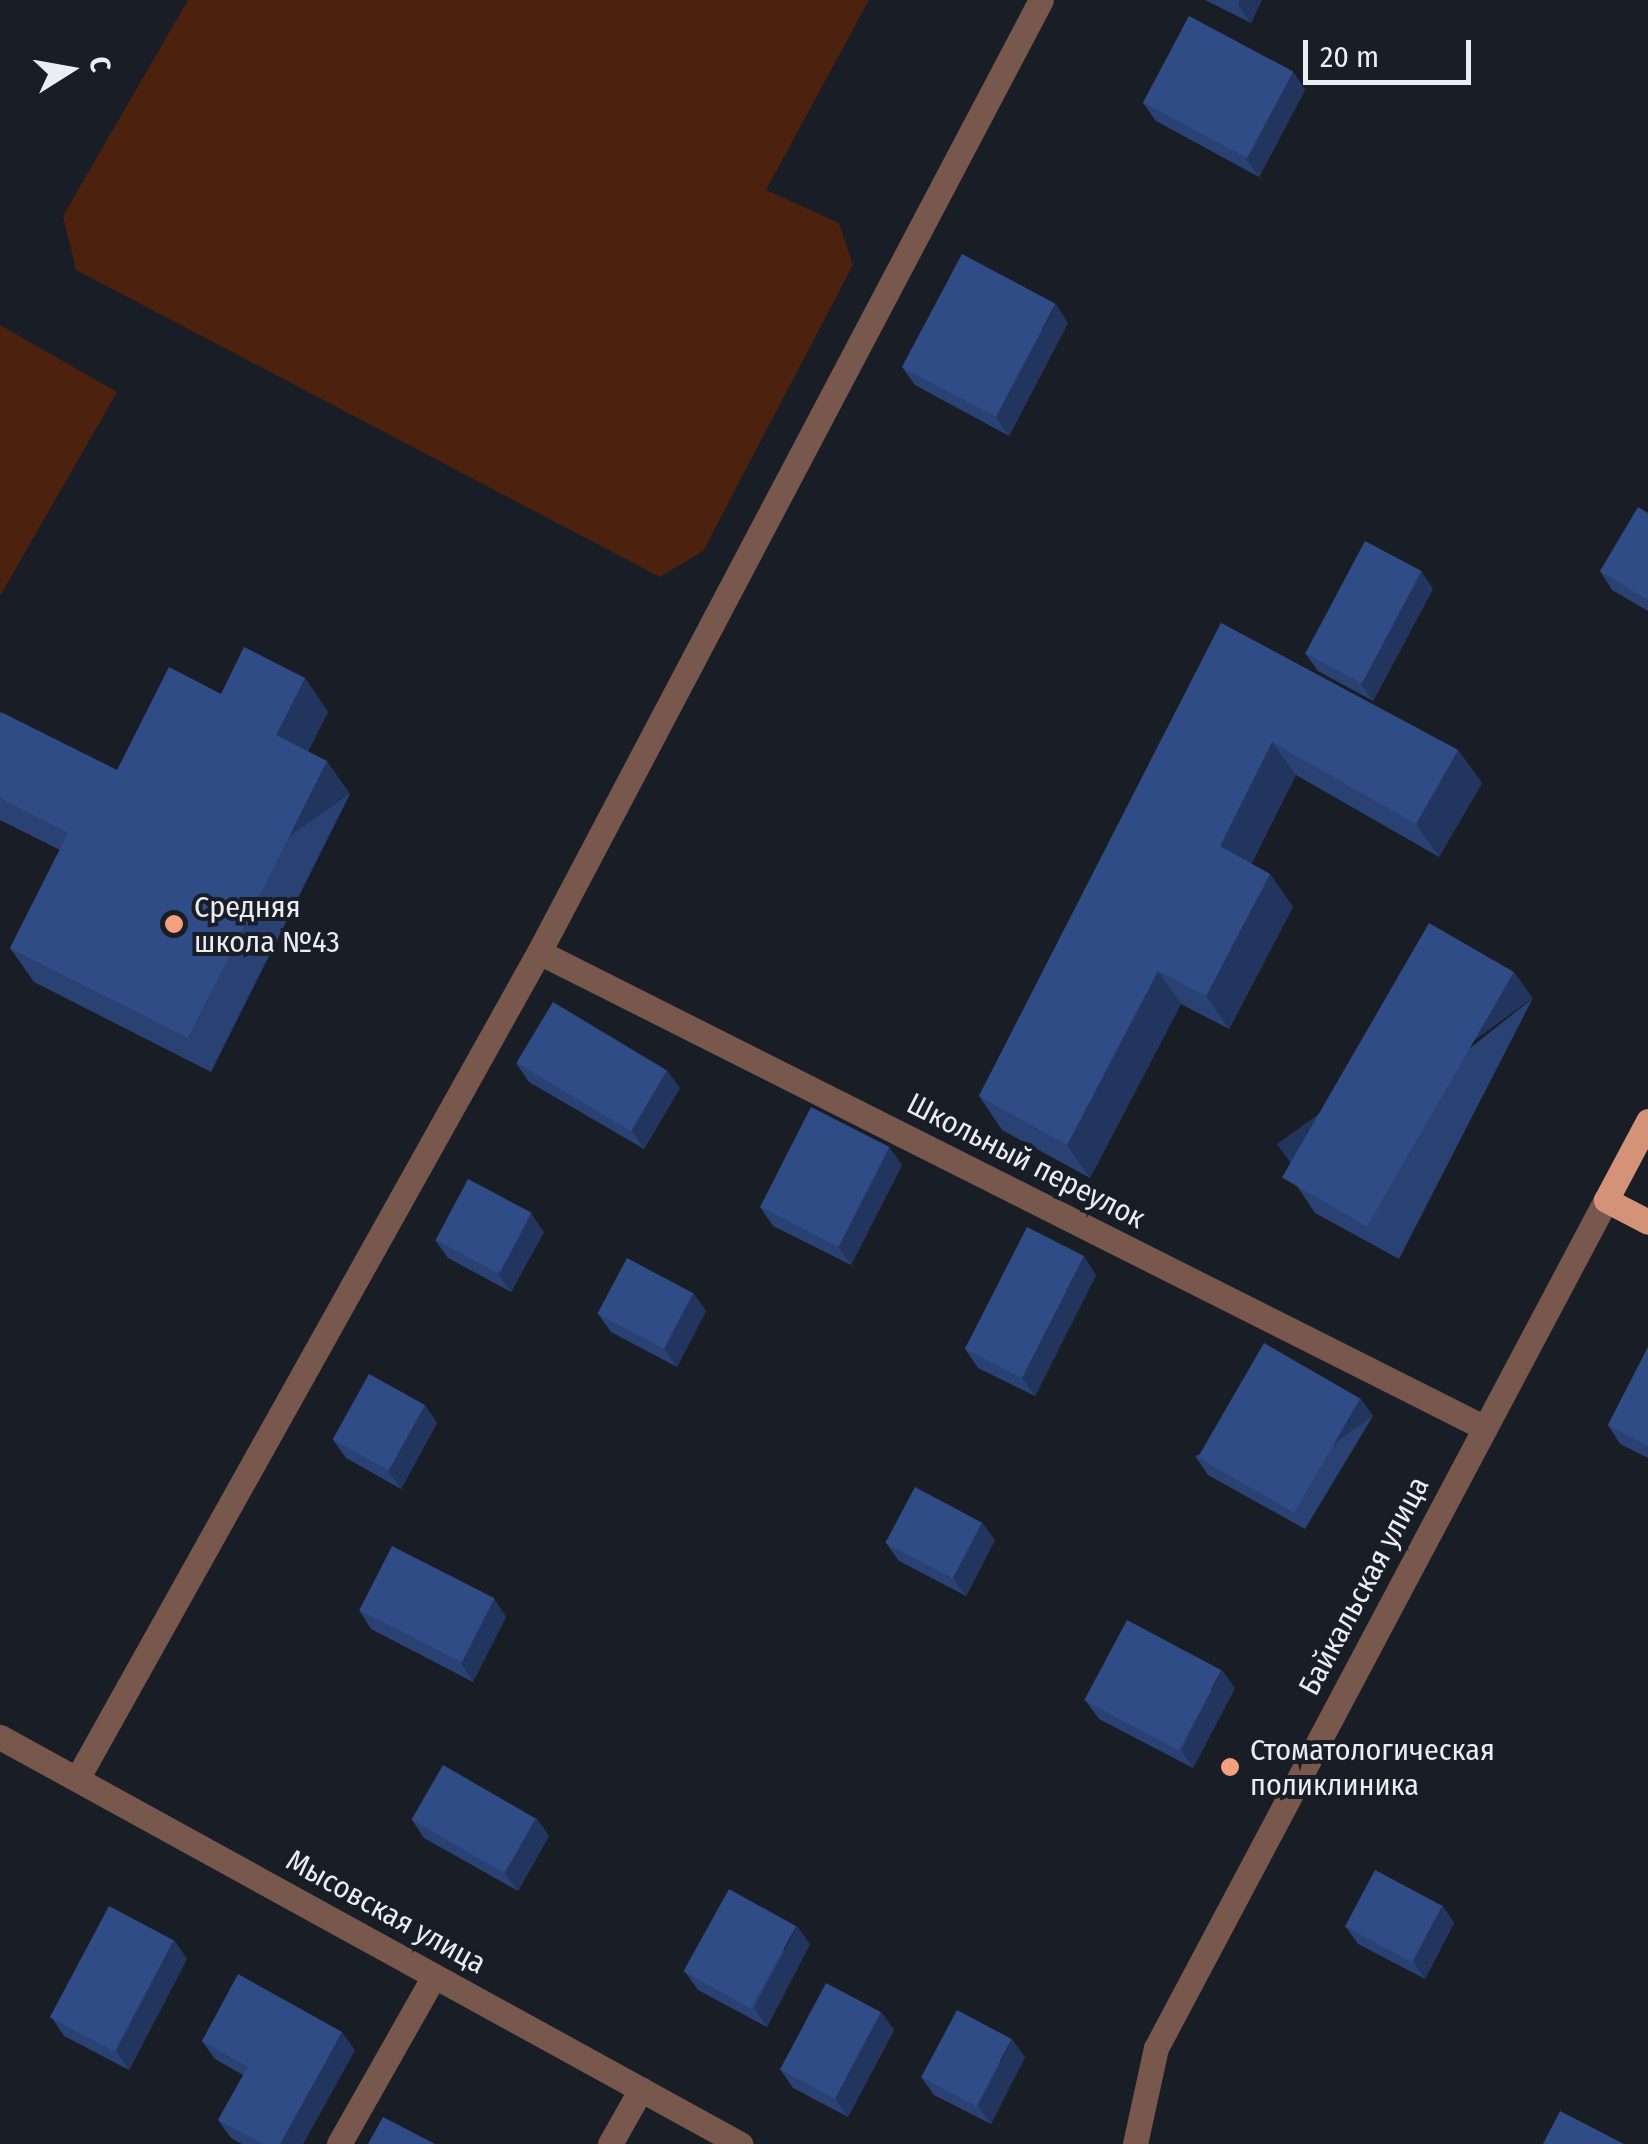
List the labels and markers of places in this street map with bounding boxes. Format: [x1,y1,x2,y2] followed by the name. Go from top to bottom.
[194,889,340,960] place label: Средняя школа №43
[163,913,185,935] marker: Средняя школа №43
[1250,1732,1495,1802] place label: Стоматологическая поликлиника
[1219,1756,1241,1778] marker: Стоматологическая поликлиника

